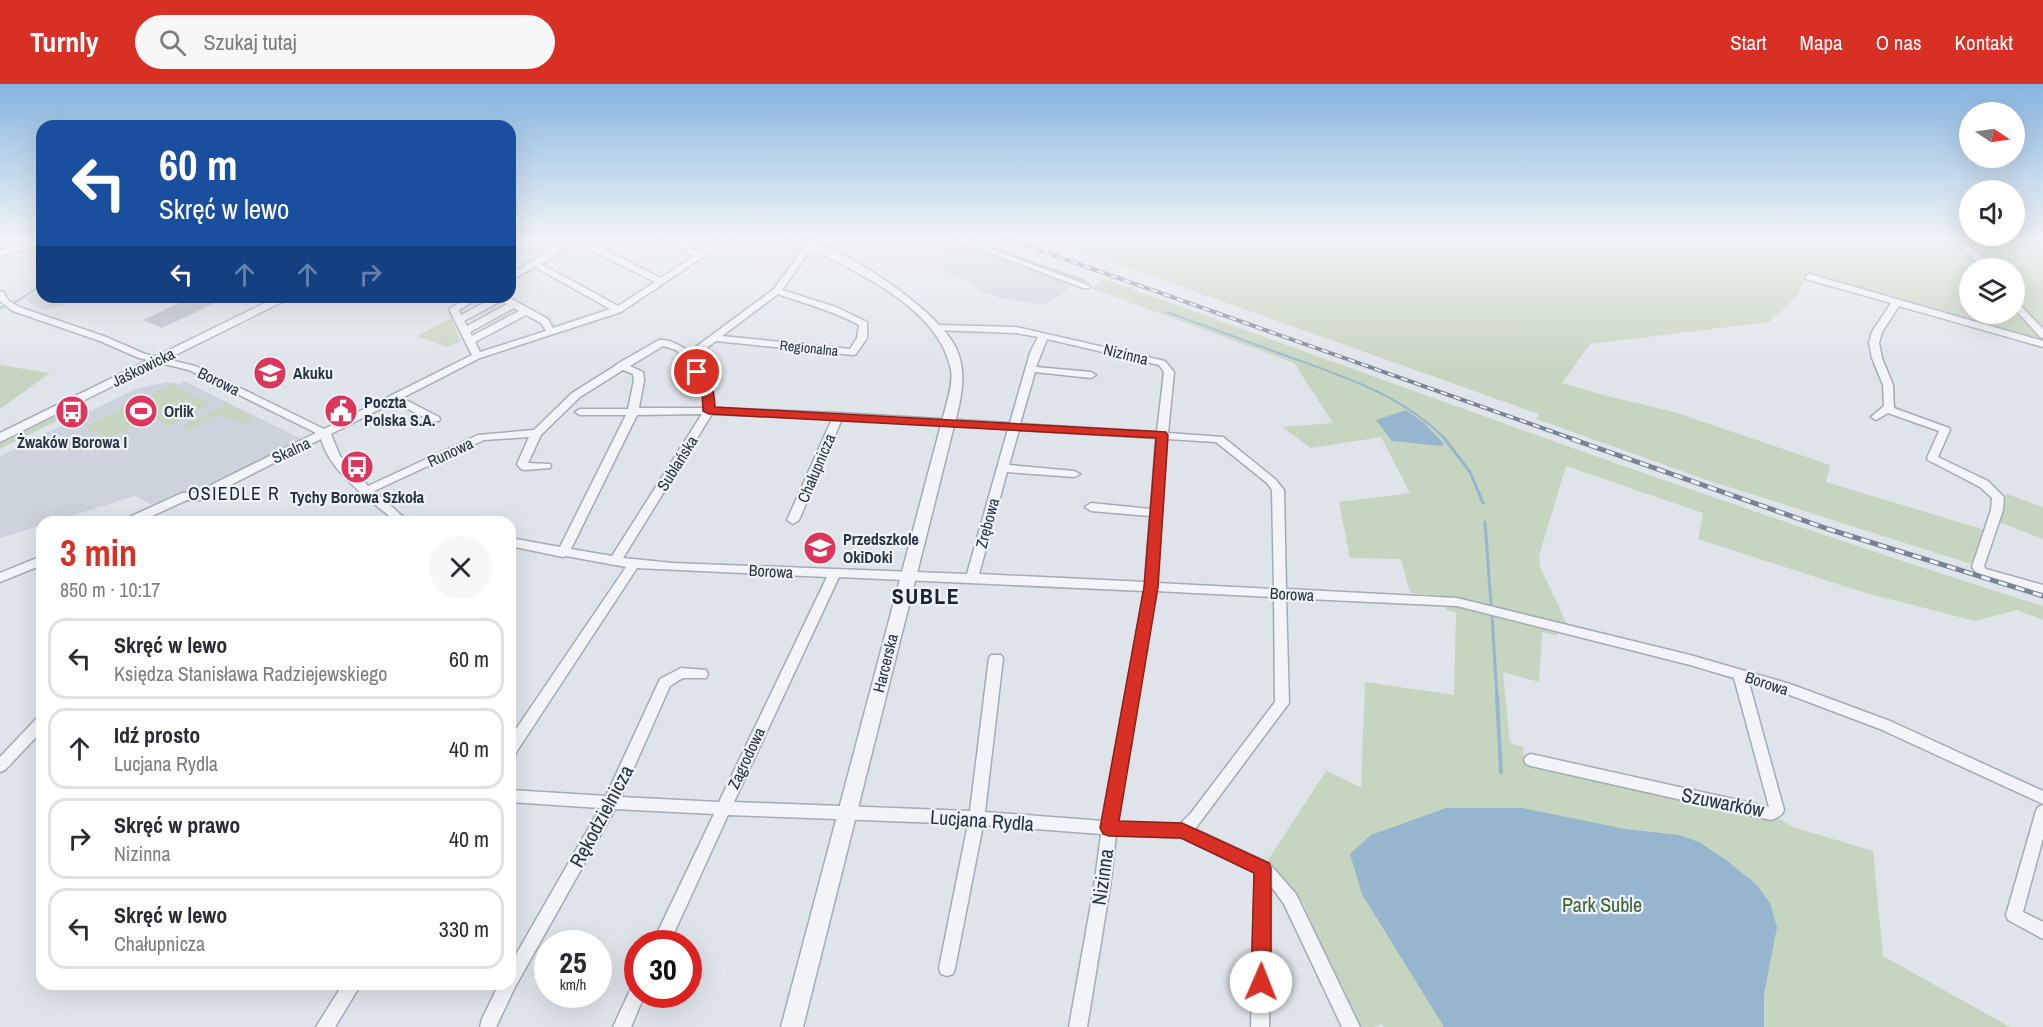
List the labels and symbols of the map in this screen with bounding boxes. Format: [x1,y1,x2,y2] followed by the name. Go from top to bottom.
[1959,102,2025,168] north arrow
[779,336,840,360] street label: Regionalna
[1101,338,1151,370] street label: Nizinna
[108,342,179,392] street label: Jaśkowicka
[671,346,722,397] pin
[252,355,288,391] school or university icon: Akuku
[194,361,244,401] street label: Borowa
[293,362,333,384] place label: Akuku
[364,391,435,431] place label: Poczta Polska S.A.
[123,393,159,429] sports icon: Orlik
[323,393,359,429] public building icon: Poczta Polska S.A.
[54,394,90,430] bus stop icon: Żwaków Borowa I
[164,400,195,422] place label: Orlik
[792,429,841,506] street label: Chałupnicza
[17,431,127,453] place label: Żwaków Borowa I
[268,431,314,468] street label: Skalna
[651,431,703,495] street label: Sublańska
[424,432,477,472] street label: Runowa
[339,449,375,485] bus stop icon: Tychy Borowa Szkoła
[188,481,280,506] district label: OSIEDLE R
[290,486,425,508] place label: Tychy Borowa Szkoła
[970,495,1004,551] street label: Zrębowa
[843,528,919,568] place label: Przedszkole OkiDoki
[802,530,838,566] school or university icon: Przedszkole OkiDoki
[748,559,794,583] street label: Borowa
[892,581,960,611] district label: SUBLE
[1269,582,1315,606] street label: Borowa
[867,631,903,695] street label: Harcerska
[1742,666,1792,701] street label: Borowa
[722,723,770,792] street label: Zagrodowa
[563,760,639,872] street label: Rękodzielnicza
[1679,781,1767,823] street label: Szuwarków
[929,803,1035,837] street label: Lucjana Rydla
[1085,847,1119,907] street label: Nizinna
[1562,891,1642,918] park label: Park Suble
[624,930,702,1008] speed limit sign: 30
[1229,950,1293,1014] position arrow

